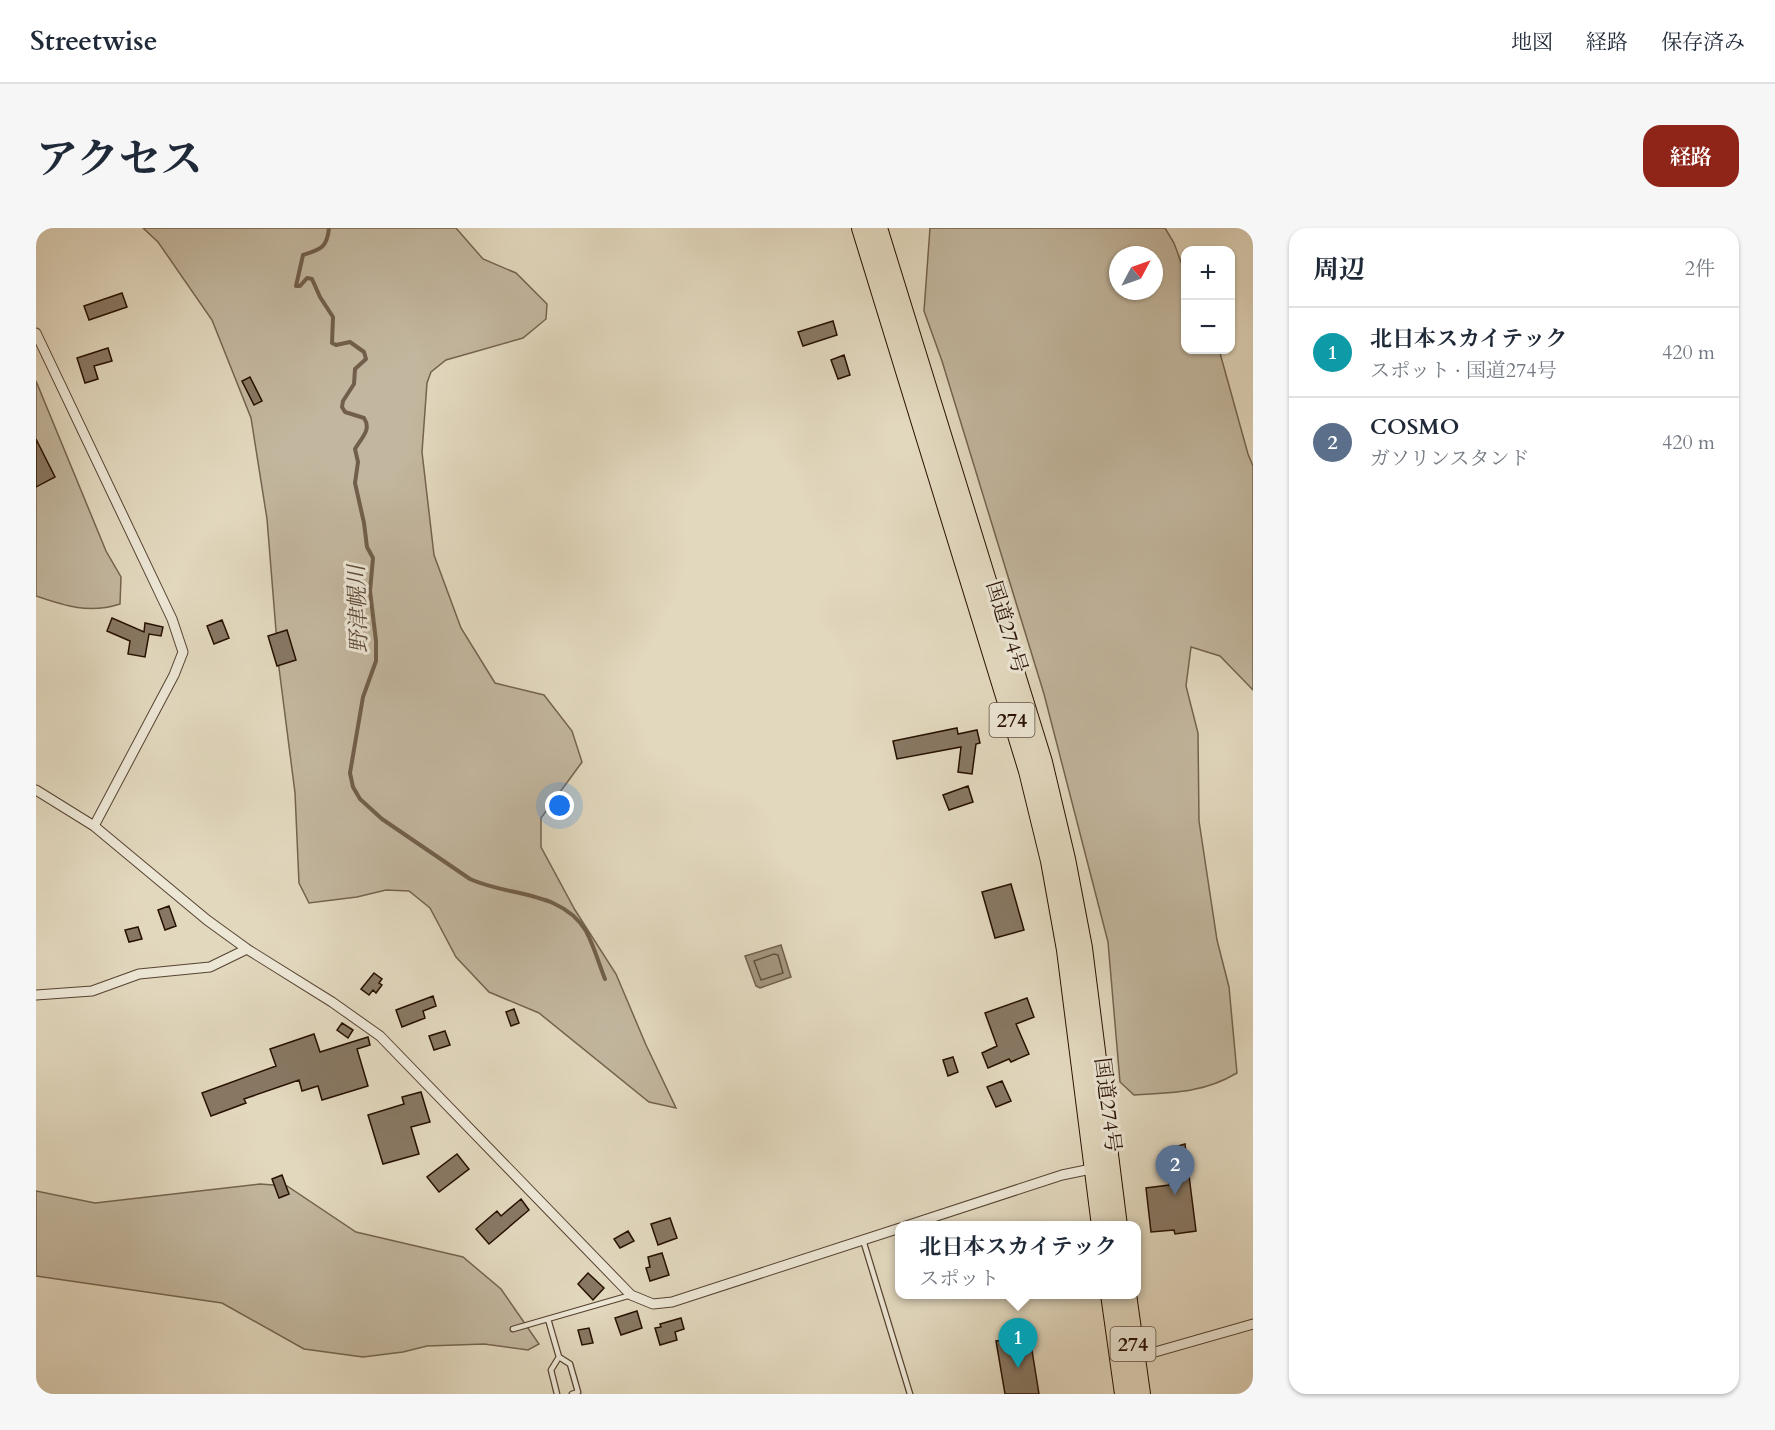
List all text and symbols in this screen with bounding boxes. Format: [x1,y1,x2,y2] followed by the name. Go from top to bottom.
[30,22,158,60] text: Streetwise
[1511,28,1553,57] text: 地図
[1586,28,1628,57] text: 経路
[1661,28,1745,57] text: 保存済み
[1643,125,1739,187] button: 経路
[36,131,203,188] text: アクセス
[1109,246,1163,300] north arrow
[1181,246,1235,354] map controls
[1181,246,1235,300] button: +
[1313,252,1365,287] text: 周辺
[1685,255,1715,282] text: 2件
[1181,300,1235,354] button: −
[1370,324,1567,354] text: 北日本スカイテック
[1327,339,1338,366] text: 1
[1662,339,1715,366] text: 420 m
[1370,357,1557,384] text: スポット · 国道274号
[1370,412,1459,442] text: COSMO
[1327,429,1338,456] text: 2
[1662,429,1715,456] text: 420 m
[1370,445,1529,472] text: ガソリンスタンド
[341,562,375,653] water label: 野津幌川
[979,577,1034,677] street label: 国道274号
[990,703,1034,737] road number: 274
[545,791,574,820] your location
[1087,1056,1128,1154] street label: 国道274号
[1156,1146,1194,1195] pin: 2
[895,1221,1141,1299] popup
[919,1232,1117,1262] text: 北日本スカイテック
[919,1265,999,1292] text: スポット
[998,1318,1038,1368] pin: 1
[1110,1327,1156,1361] road number: 274

